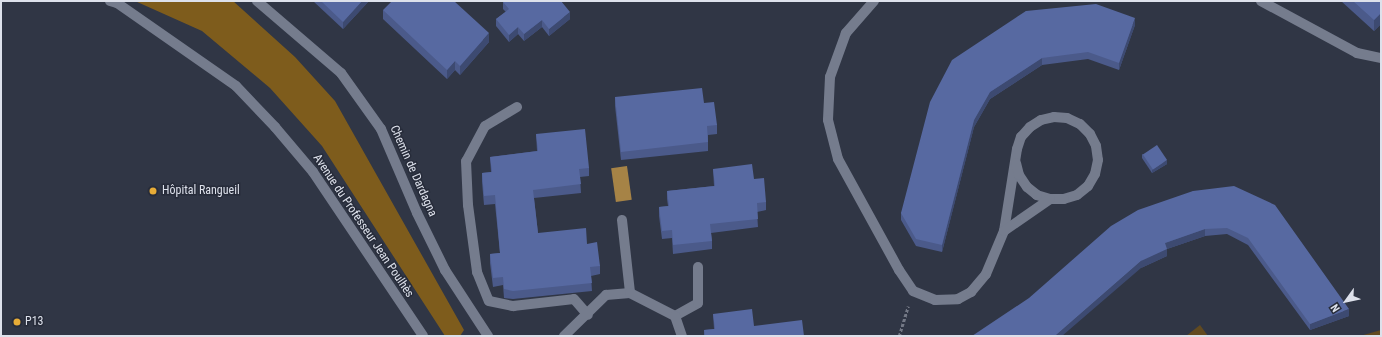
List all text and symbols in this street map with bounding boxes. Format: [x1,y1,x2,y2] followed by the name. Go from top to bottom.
[386,123,440,219] street label: Chemin de Dardagna
[310,152,416,300] street label: Avenue du Professeur Jean Poulhès
[162,184,240,198] place label: Hôpital Rangueil
[147,185,159,197] marker: Hôpital Rangueil
[1326,281,1366,321] north arrow
[1328,301,1343,314] text: N
[25,315,43,329] place label: P13
[12,317,22,327] marker: P13

